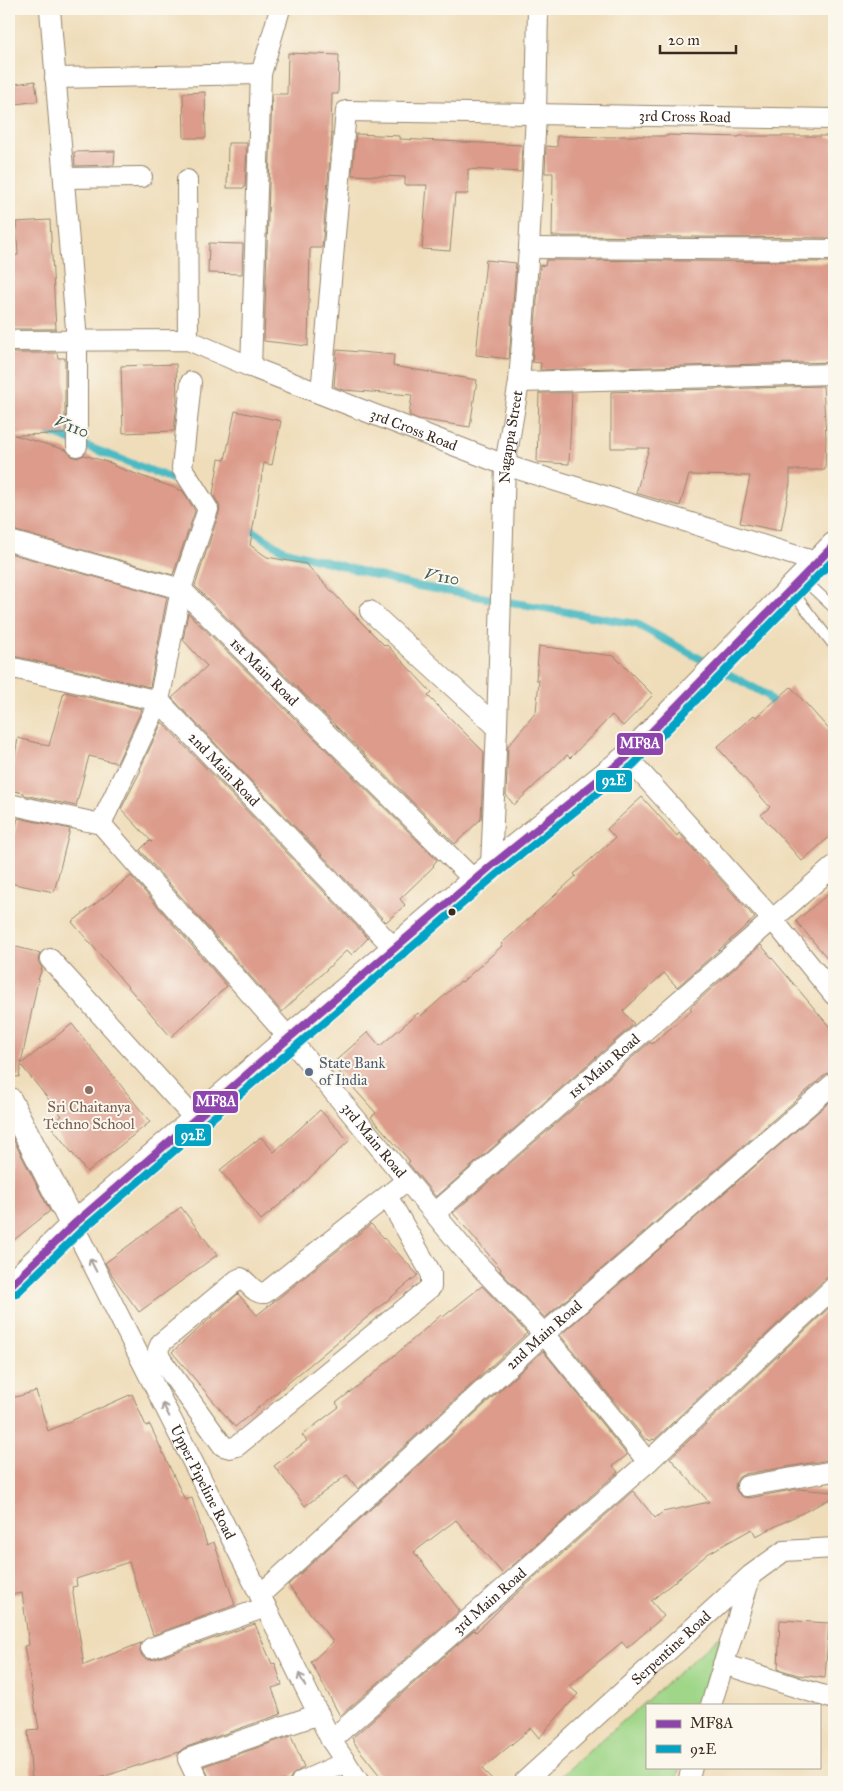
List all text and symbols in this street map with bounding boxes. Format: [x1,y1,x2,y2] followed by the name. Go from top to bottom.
[660,22,737,54] scale bar
[668,31,700,49] text: 20 m
[639,107,731,126] street label: 3rd Cross Road
[495,388,527,484] street label: Nagappa Street
[368,405,460,455] street label: 3rd Cross Road
[52,411,92,442] water label: V110
[423,564,461,589] water label: V110
[226,634,303,710] street label: 1st Main Road
[184,728,264,810] street label: 2nd Main Road
[616,732,664,756] line badge: MF8A
[620,735,661,752] text: MF8A
[595,769,633,793] line badge: 92E
[602,772,626,790] text: 92E
[447,907,457,917] unlabelled marker
[564,1030,644,1102] street label: 1st Main Road
[319,1054,385,1089] place label: State Bank of India
[303,1066,315,1078] marker: State Bank of India
[83,1084,95,1096] marker: Sri Chaitanya Techno School
[192,1090,239,1114] line badge: MF8A
[196,1093,237,1110] text: MF8A
[43,1098,136,1133] place label: Sri Chaitanya Techno School
[338,1099,410,1182] street label: 3rd Main Road
[174,1123,212,1147] line badge: 92E
[181,1127,205,1145] text: 92E
[87,1258,97,1273] one-way arrow
[502,1296,586,1373] street label: 2nd Main Road
[161,1403,170,1418] one-way arrow
[166,1422,240,1543] street label: Upper Pipeline Road
[449,1564,530,1638] street label: 3rd Main Road
[628,1607,715,1689] street label: Serpentine Road
[297,1673,306,1688] one-way arrow
[646,1704,820,1768] legend
[690,1714,733,1732] text: MF8A
[690,1740,716,1758] text: 92E

